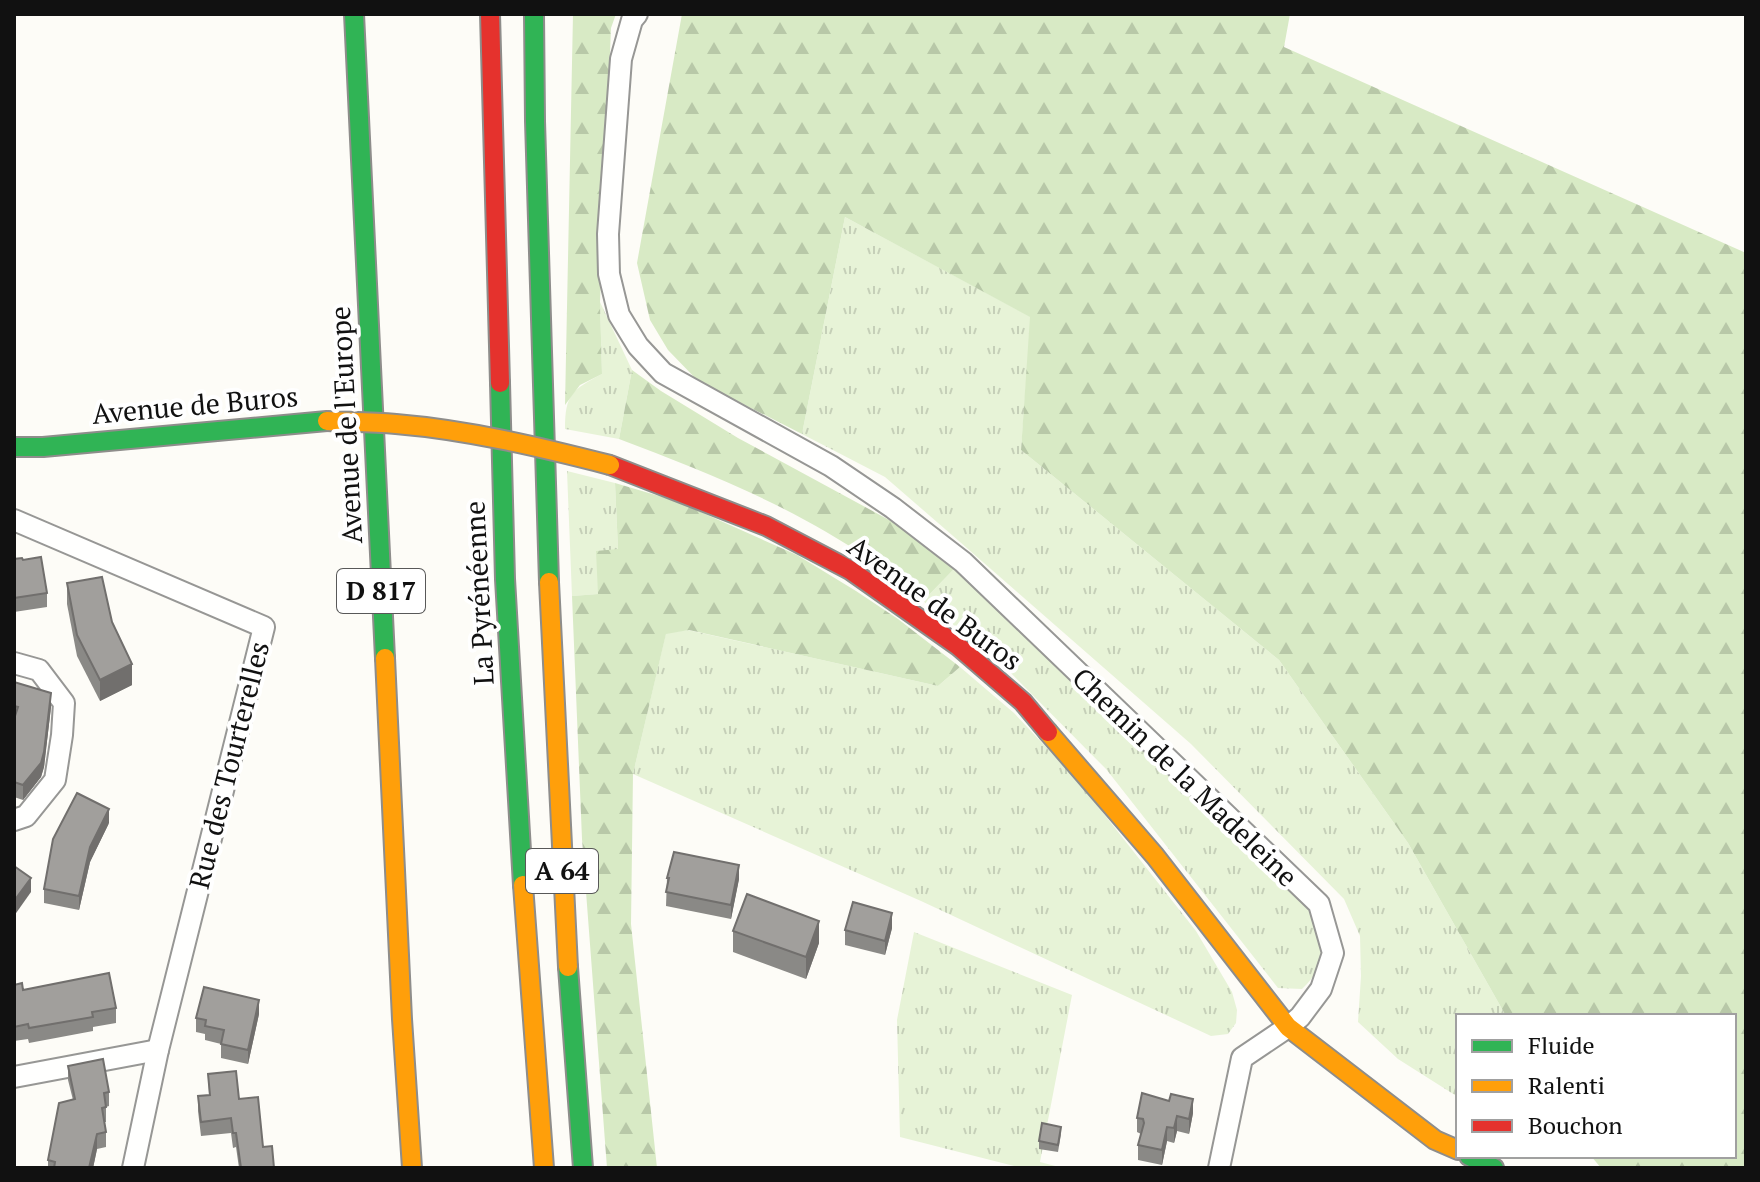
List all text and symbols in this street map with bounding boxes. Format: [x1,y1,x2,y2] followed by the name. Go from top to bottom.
[321,305,370,545] street label: Avenue de l'Europe
[90,377,299,432] street label: Avenue de Buros
[455,500,502,686] street label: La Pyrénéenne
[841,527,1030,678] street label: Avenue de Buros
[337,569,425,613] road number: D 817
[180,637,277,892] street label: Rue des Tourterelles
[1065,659,1306,894] street label: Chemin de la Madeleine
[526,849,598,893] road number: A 64
[1456,1014,1736,1158] legend
[1528,1029,1595,1061] text: Fluide
[1528,1069,1605,1101] text: Ralenti
[1528,1109,1623,1141] text: Bouchon

